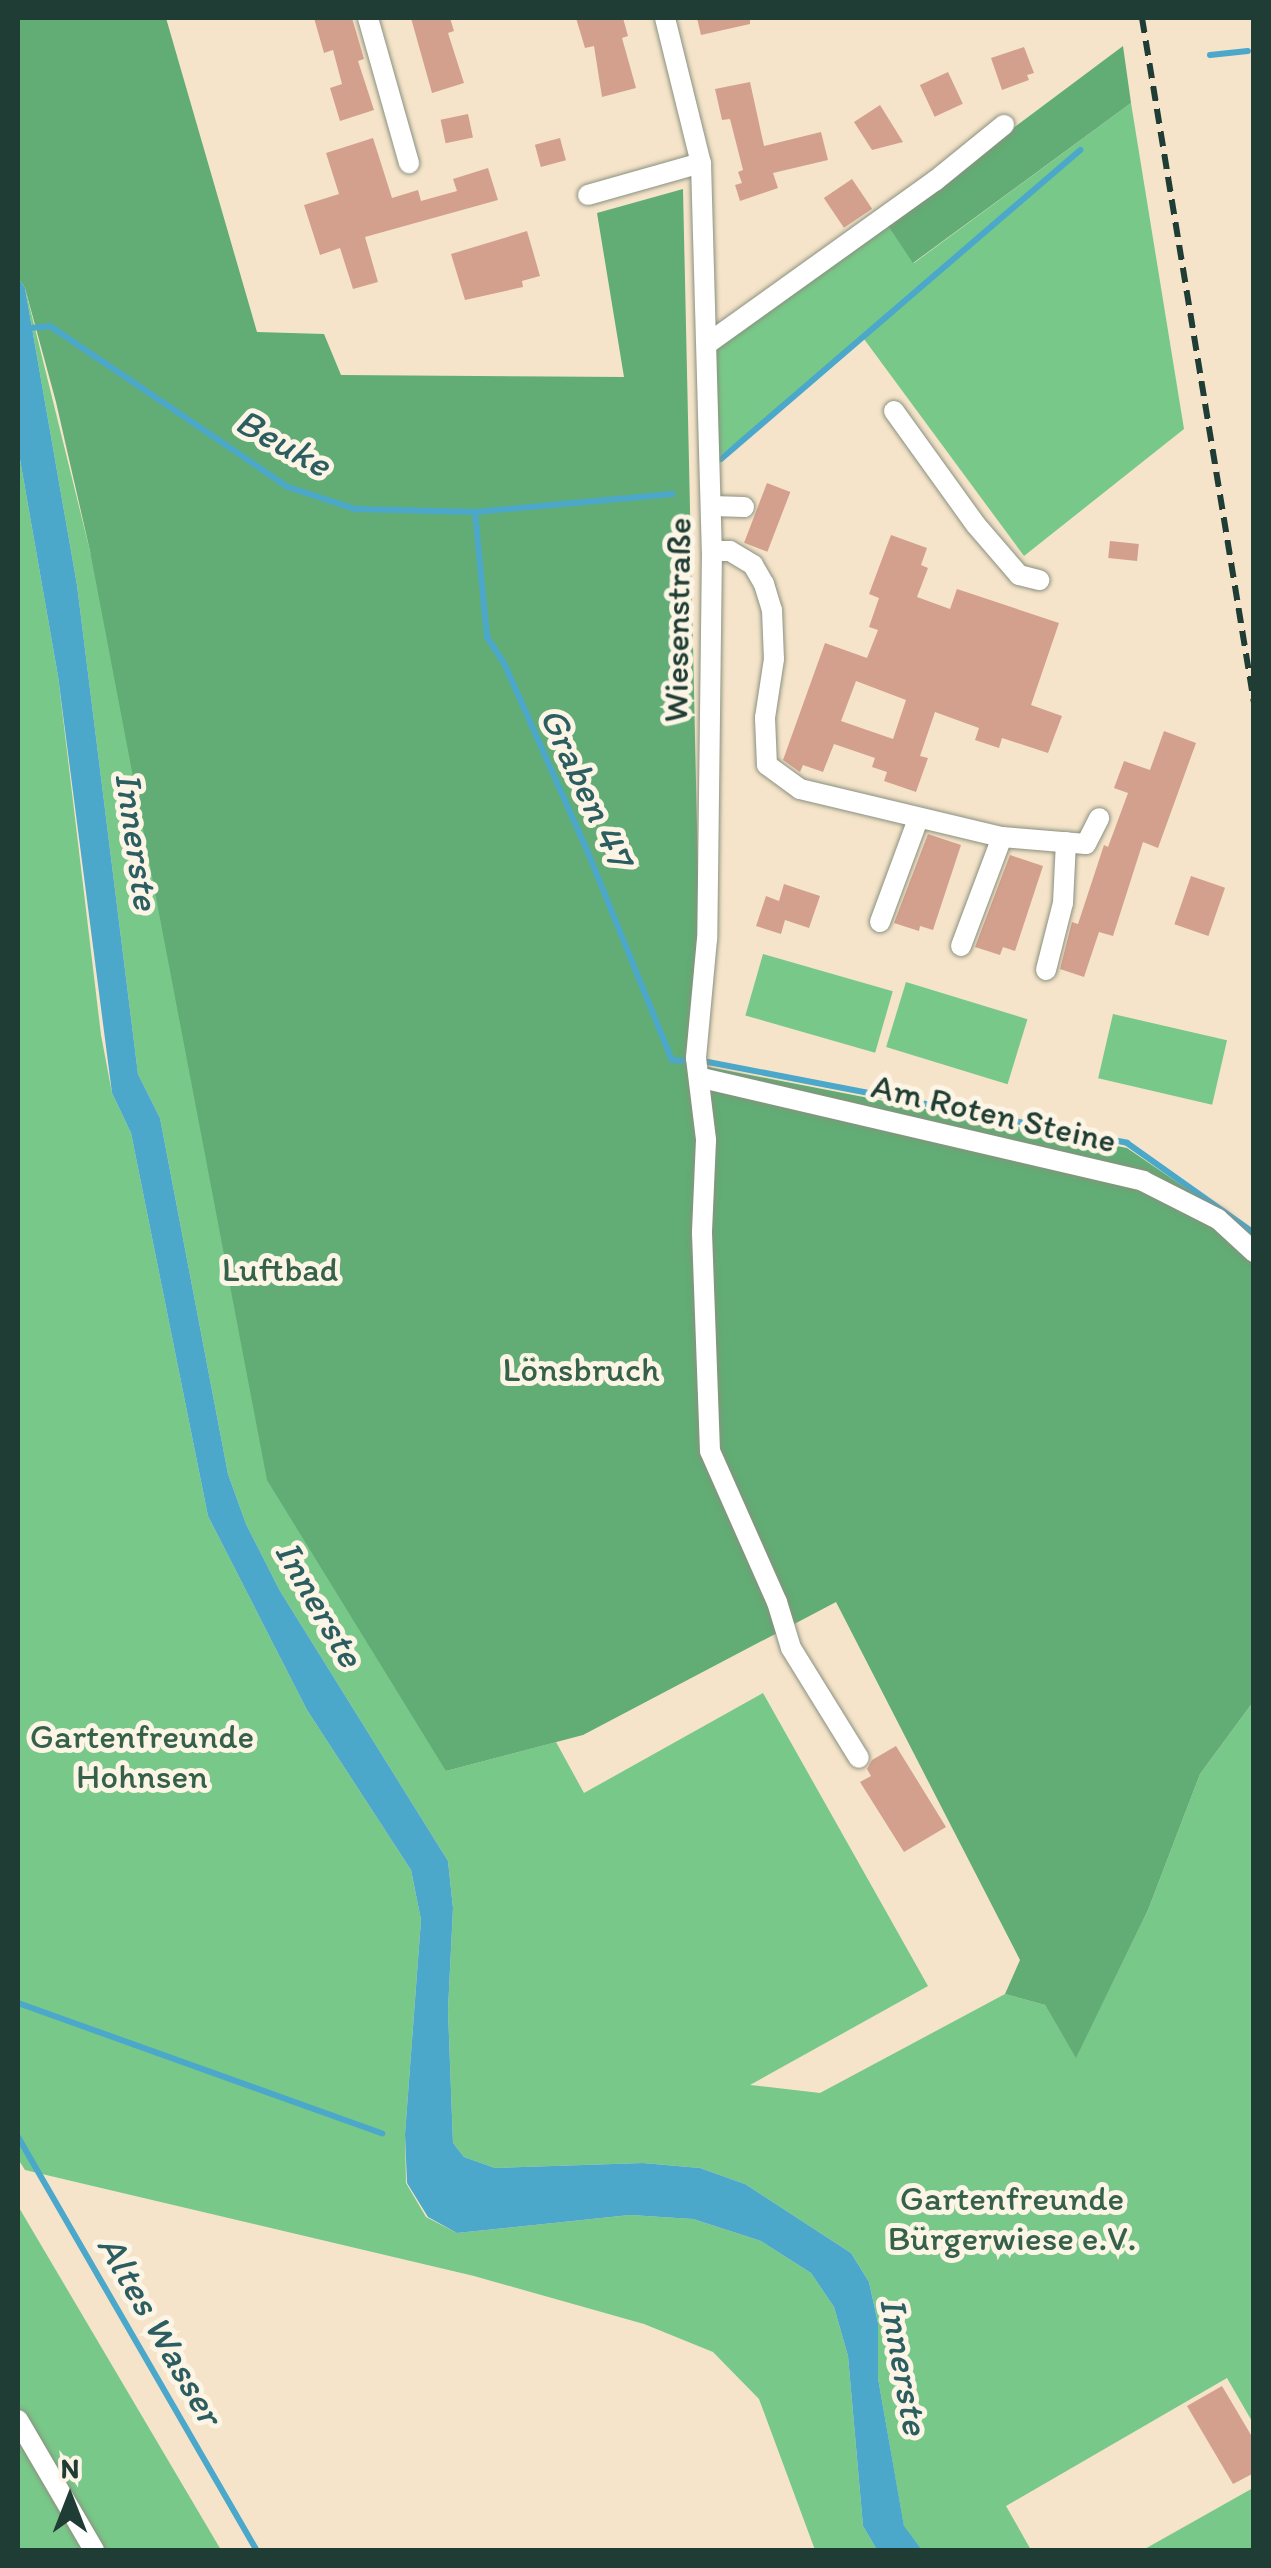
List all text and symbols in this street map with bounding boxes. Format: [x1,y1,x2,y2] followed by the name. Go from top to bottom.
[228,398,338,488] water label: Beuke
[654,517,700,723] street label: Wiesenstraße
[529,700,643,874] water label: Graben 47
[105,769,169,913] water label: Innerste
[868,1065,1120,1161] street label: Am Roten Steine
[222,1248,338,1290] park label: Luftbad
[502,1348,660,1390] park label: Lönsbruch
[265,1533,373,1675] water label: Innerste
[30,1715,254,1797] park label: Gartenfreunde Hohnsen
[888,2177,1136,2259] park label: Gartenfreunde Bürgerwiese e.V.
[88,2227,232,2433] water label: Altes Wasser
[870,2294,938,2438] water label: Innerste
[20,2448,120,2548] north arrow
[61,2451,79,2485] text: N

